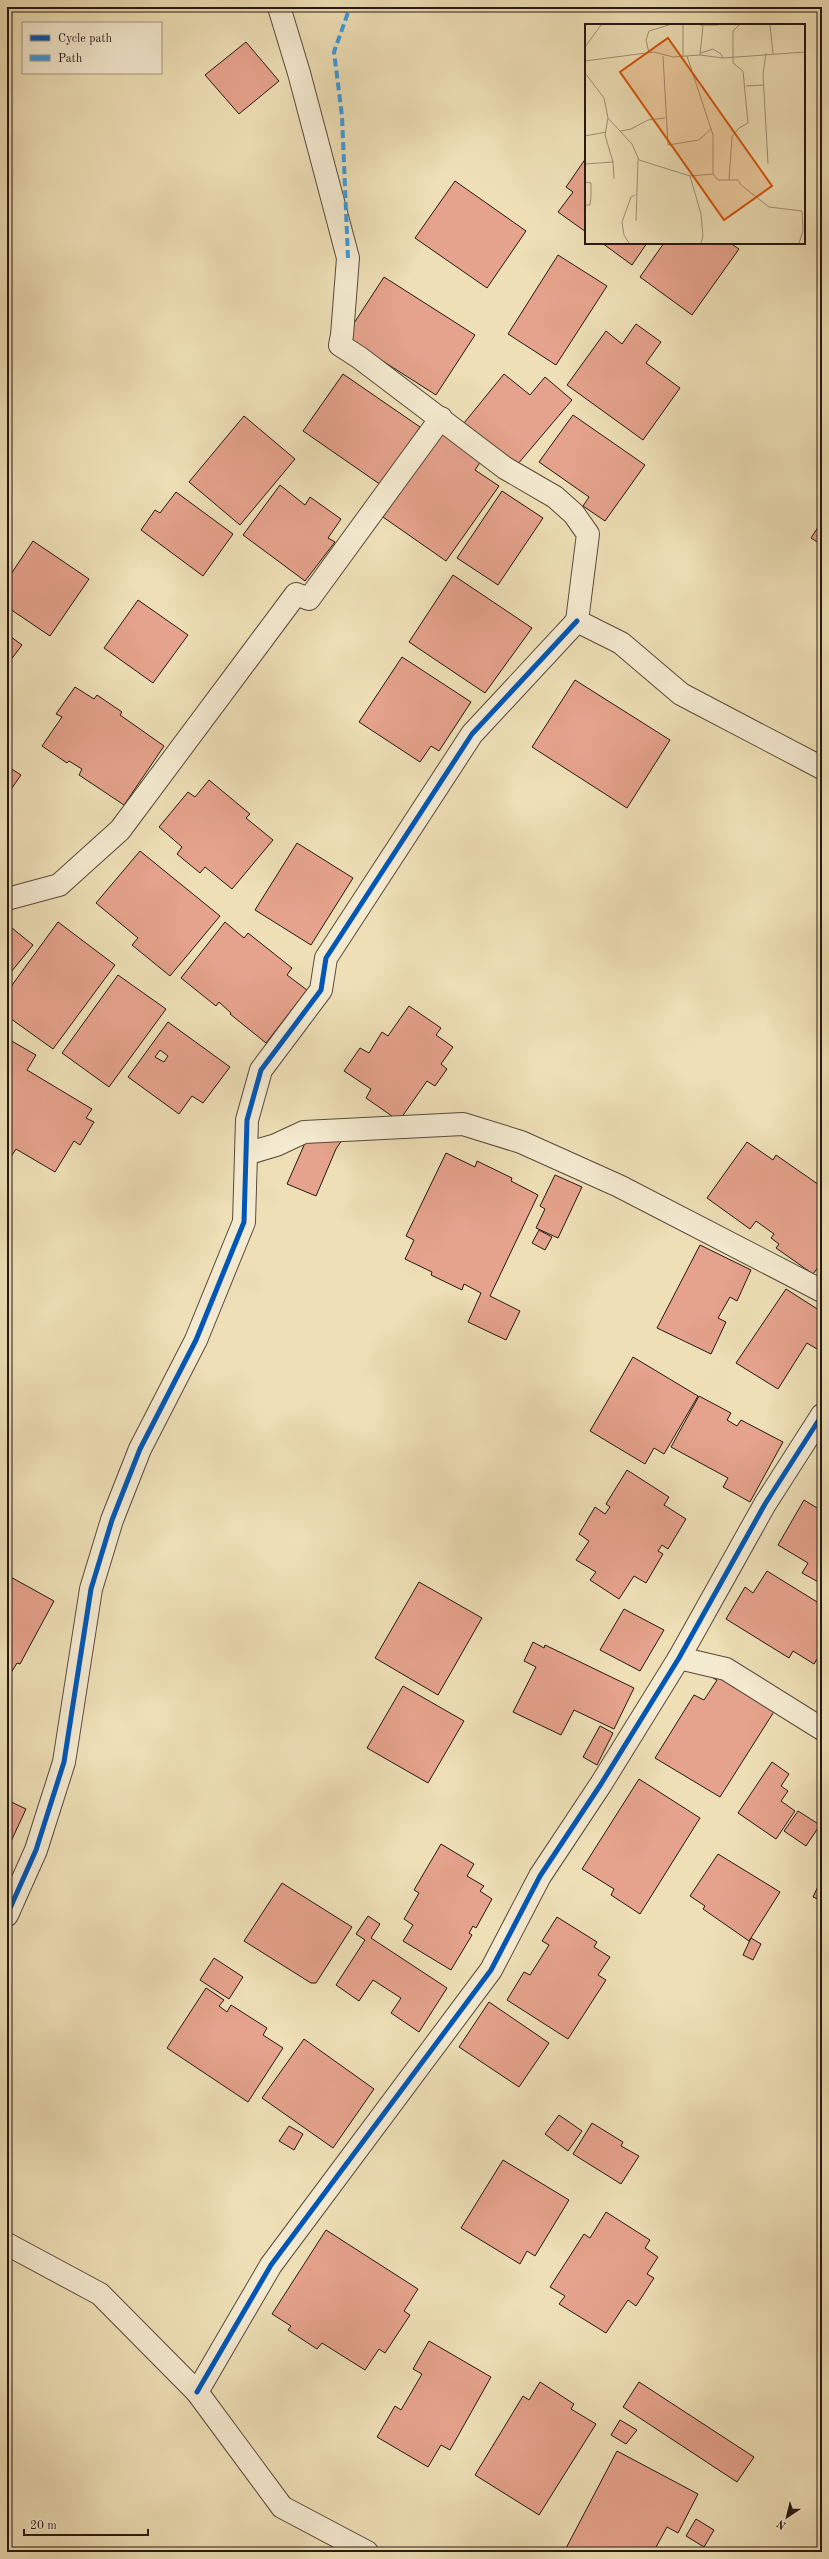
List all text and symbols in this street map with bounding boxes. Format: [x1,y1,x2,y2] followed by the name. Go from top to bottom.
[22,22,162,74] legend
[585,24,805,244] inset map
[58,33,113,45] text: Cycle path
[58,53,83,65] text: Path
[767,2497,807,2537] north arrow
[24,2511,148,2537] scale bar
[775,2517,789,2531] text: N
[30,2520,57,2532] text: 20 m

